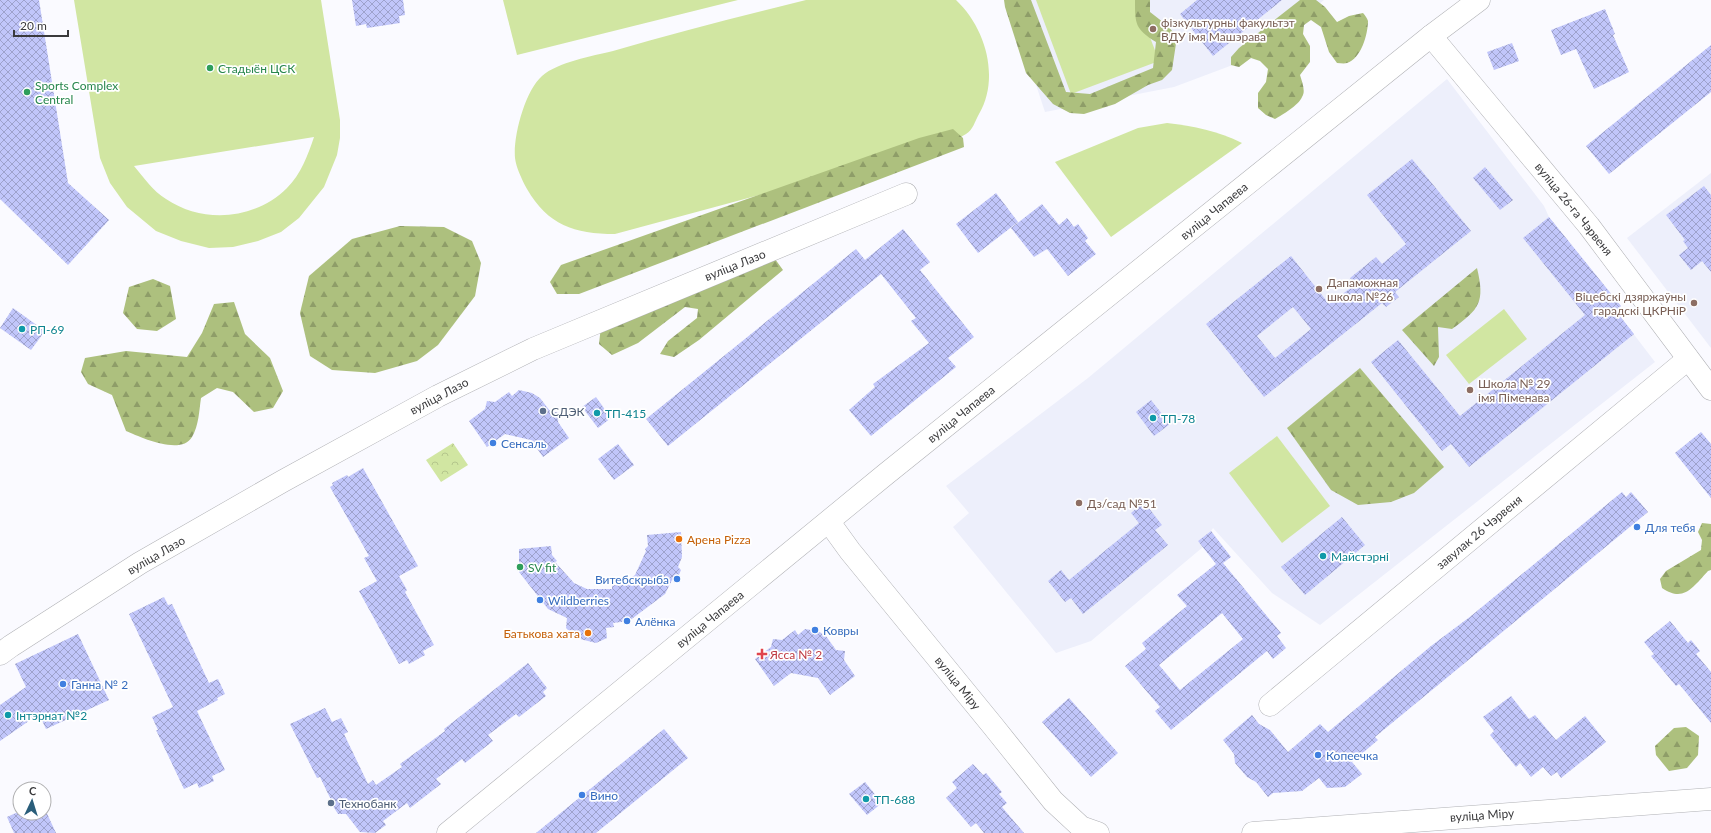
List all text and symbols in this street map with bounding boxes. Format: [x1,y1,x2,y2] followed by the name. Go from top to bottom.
[14,12,68,38] scale bar
[1161,15,1295,44] place label: фізкультурны факультэт ВДУ імя Машэрава
[20,18,47,33] text: 20 m
[1148,24,1158,34] marker: фізкультурны факультэт ВДУ імя Машэрава
[218,61,295,76] place label: Стадыён ЦСК
[205,63,215,73] marker: Стадыён ЦСК
[35,78,118,107] place label: Sports Complex Central
[22,87,32,97] marker: Sports Complex Central
[1532,160,1616,259] street label: вуліца 26-га Чэрвеня
[1177,179,1251,243] street label: вуліца Чапаева
[702,246,768,284] street label: вуліца Лазо
[1327,275,1398,304] place label: Дапаможная школа №26
[1314,284,1324,294] marker: Дапаможная школа №26
[1575,289,1686,318] place label: Віцебскі дзяржаўны гарадскі ЦКРНіР
[1689,298,1699,308] marker: Віцебскі дзяржаўны гарадскі ЦКРНіР
[30,322,64,337] place label: РП-69
[17,324,27,334] marker: РП-69
[407,374,471,418] street label: вуліца Лазо
[1478,376,1550,405] place label: Школа № 29 імя Піменава
[924,382,998,446] street label: вуліца Чапаева
[1465,385,1475,395] marker: Школа № 29 імя Піменава
[551,404,585,419] place label: СДЭК
[538,406,548,416] marker: СДЭК
[605,406,646,421] place label: ТП-415
[592,408,602,418] marker: ТП-415
[1161,411,1195,426] place label: ТП-78
[1148,413,1158,423] marker: ТП-78
[501,436,547,451] place label: Сенсаль
[488,438,498,448] marker: Сенсаль
[1433,492,1525,572] street label: завулак 26 Чэрвеня
[1087,496,1157,511] place label: Дз/сад №51
[1074,498,1084,508] marker: Дз/сад №51
[1645,520,1696,535] place label: Для тебя
[1632,522,1642,532] marker: Для тебя
[124,532,188,578] street label: вуліца Лазо
[687,532,751,547] place label: Арена Pizza
[674,534,684,544] marker: Арена Pizza
[1331,549,1389,564] place label: Майстэрні
[1318,551,1328,561] marker: Майстэрні
[528,560,557,575] place label: SV fit
[515,562,525,572] marker: SV fit
[595,572,669,587] place label: Витебскрыба
[672,574,682,584] marker: Витебскрыба
[673,587,747,651] street label: вуліца Чапаева
[548,593,609,608] place label: Wildberries
[535,595,545,605] marker: Wildberries
[635,614,676,629] place label: Алёнка
[622,616,632,626] marker: Алёнка
[823,623,859,638] place label: Ковры
[810,625,820,635] marker: Ковры
[503,626,580,641] place label: Батькова хата
[583,628,593,638] marker: Батькова хата
[769,647,822,662] place label: Ясса № 2
[757,649,767,659] marker: Ясса № 2
[932,653,985,713] street label: вуліца Міру
[71,677,128,692] place label: Ганна № 2
[58,679,68,689] marker: Ганна № 2
[16,708,87,723] place label: Інтэрнат №2
[3,710,13,720] marker: Інтэрнат №2
[1326,748,1378,763] place label: Копеечка
[1313,750,1323,760] marker: Копеечка
[12,781,52,821] north arrow
[29,784,38,797] text: С
[590,788,618,803] place label: Вино
[577,790,587,800] marker: Вино
[874,792,915,807] place label: ТП-688
[861,794,871,804] marker: ТП-688
[339,796,397,811] place label: Технобанк
[326,798,336,808] marker: Технобанк
[1449,805,1515,825] street label: вуліца Міру

